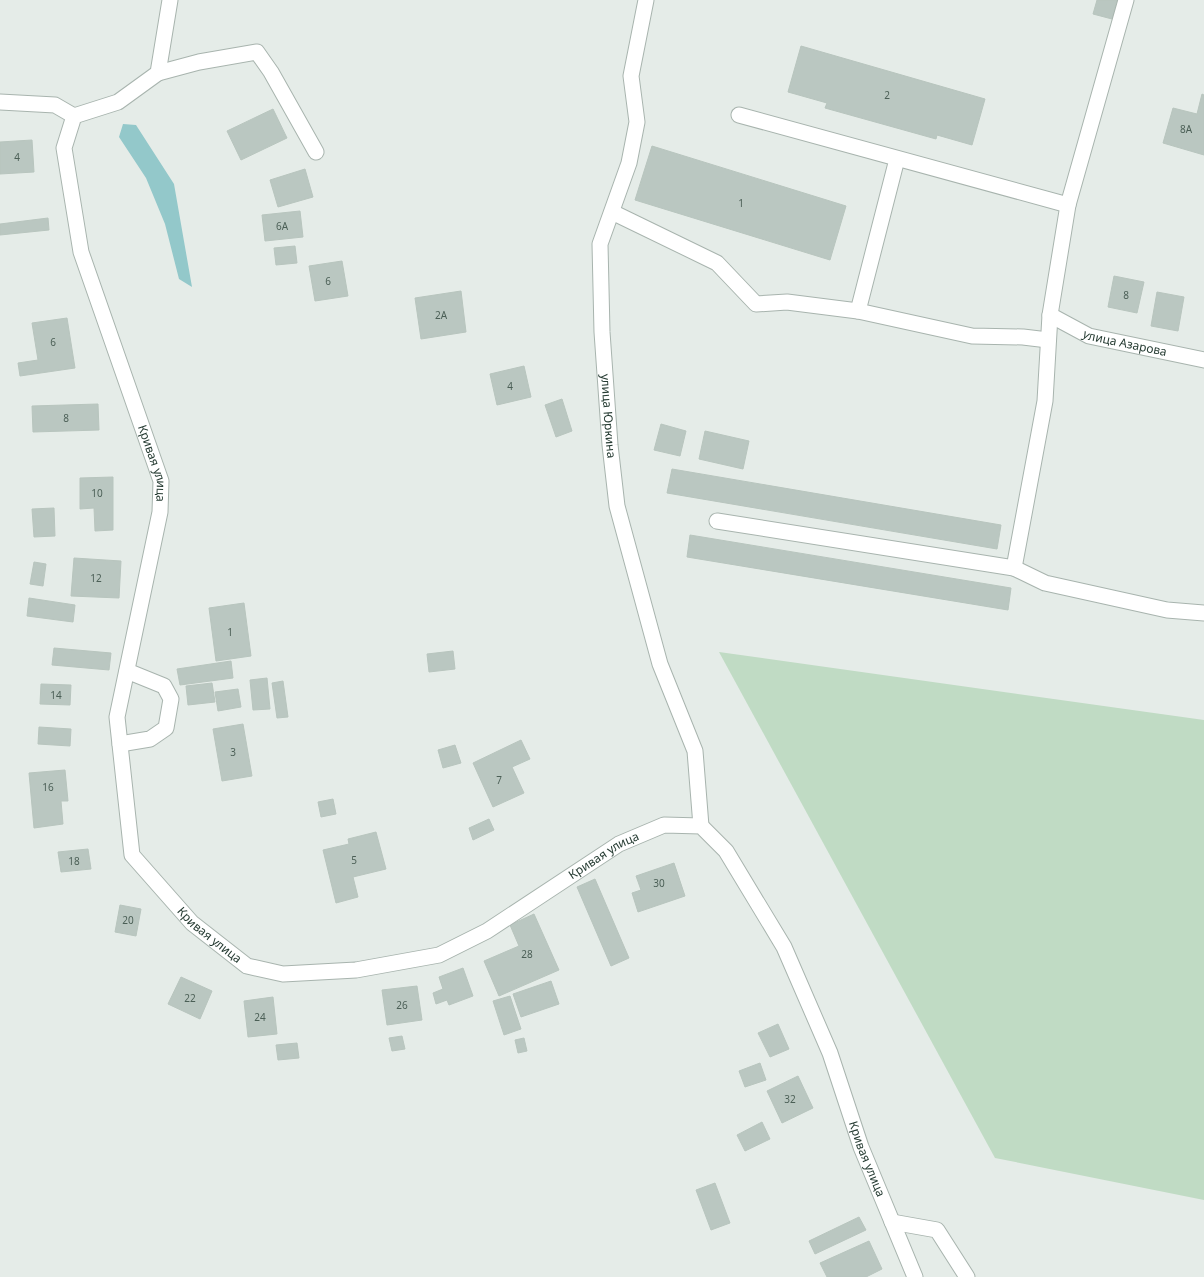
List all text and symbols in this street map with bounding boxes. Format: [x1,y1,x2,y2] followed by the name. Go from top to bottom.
[884,88,890,102] house number: 2
[1180,122,1193,136] house number: 8А
[14,150,20,164] house number: 4
[738,196,744,210] house number: 1
[276,219,289,233] house number: 6А
[325,274,331,288] house number: 6
[1123,288,1129,302] house number: 8
[435,308,448,322] house number: 2А
[1080,325,1169,360] street label: улица Азарова
[50,335,56,349] house number: 6
[597,373,620,459] street label: улица Юркина
[507,379,513,393] house number: 4
[63,411,69,425] house number: 8
[134,422,170,502] street label: Кривая улица
[91,486,103,500] house number: 10
[90,571,102,585] house number: 12
[227,625,233,639] house number: 1
[50,688,62,702] house number: 14
[230,745,236,759] house number: 3
[496,773,502,787] house number: 7
[42,780,54,794] house number: 16
[565,828,641,883] street label: Кривая улица
[351,853,357,867] house number: 5
[68,854,80,868] house number: 18
[653,876,665,890] house number: 30
[173,903,246,967] street label: Кривая улица
[122,913,134,927] house number: 20
[521,947,533,961] house number: 28
[184,991,196,1005] house number: 22
[396,998,408,1012] house number: 26
[254,1010,266,1024] house number: 24
[784,1092,796,1106] house number: 32
[845,1119,890,1199] street label: Кривая улица

